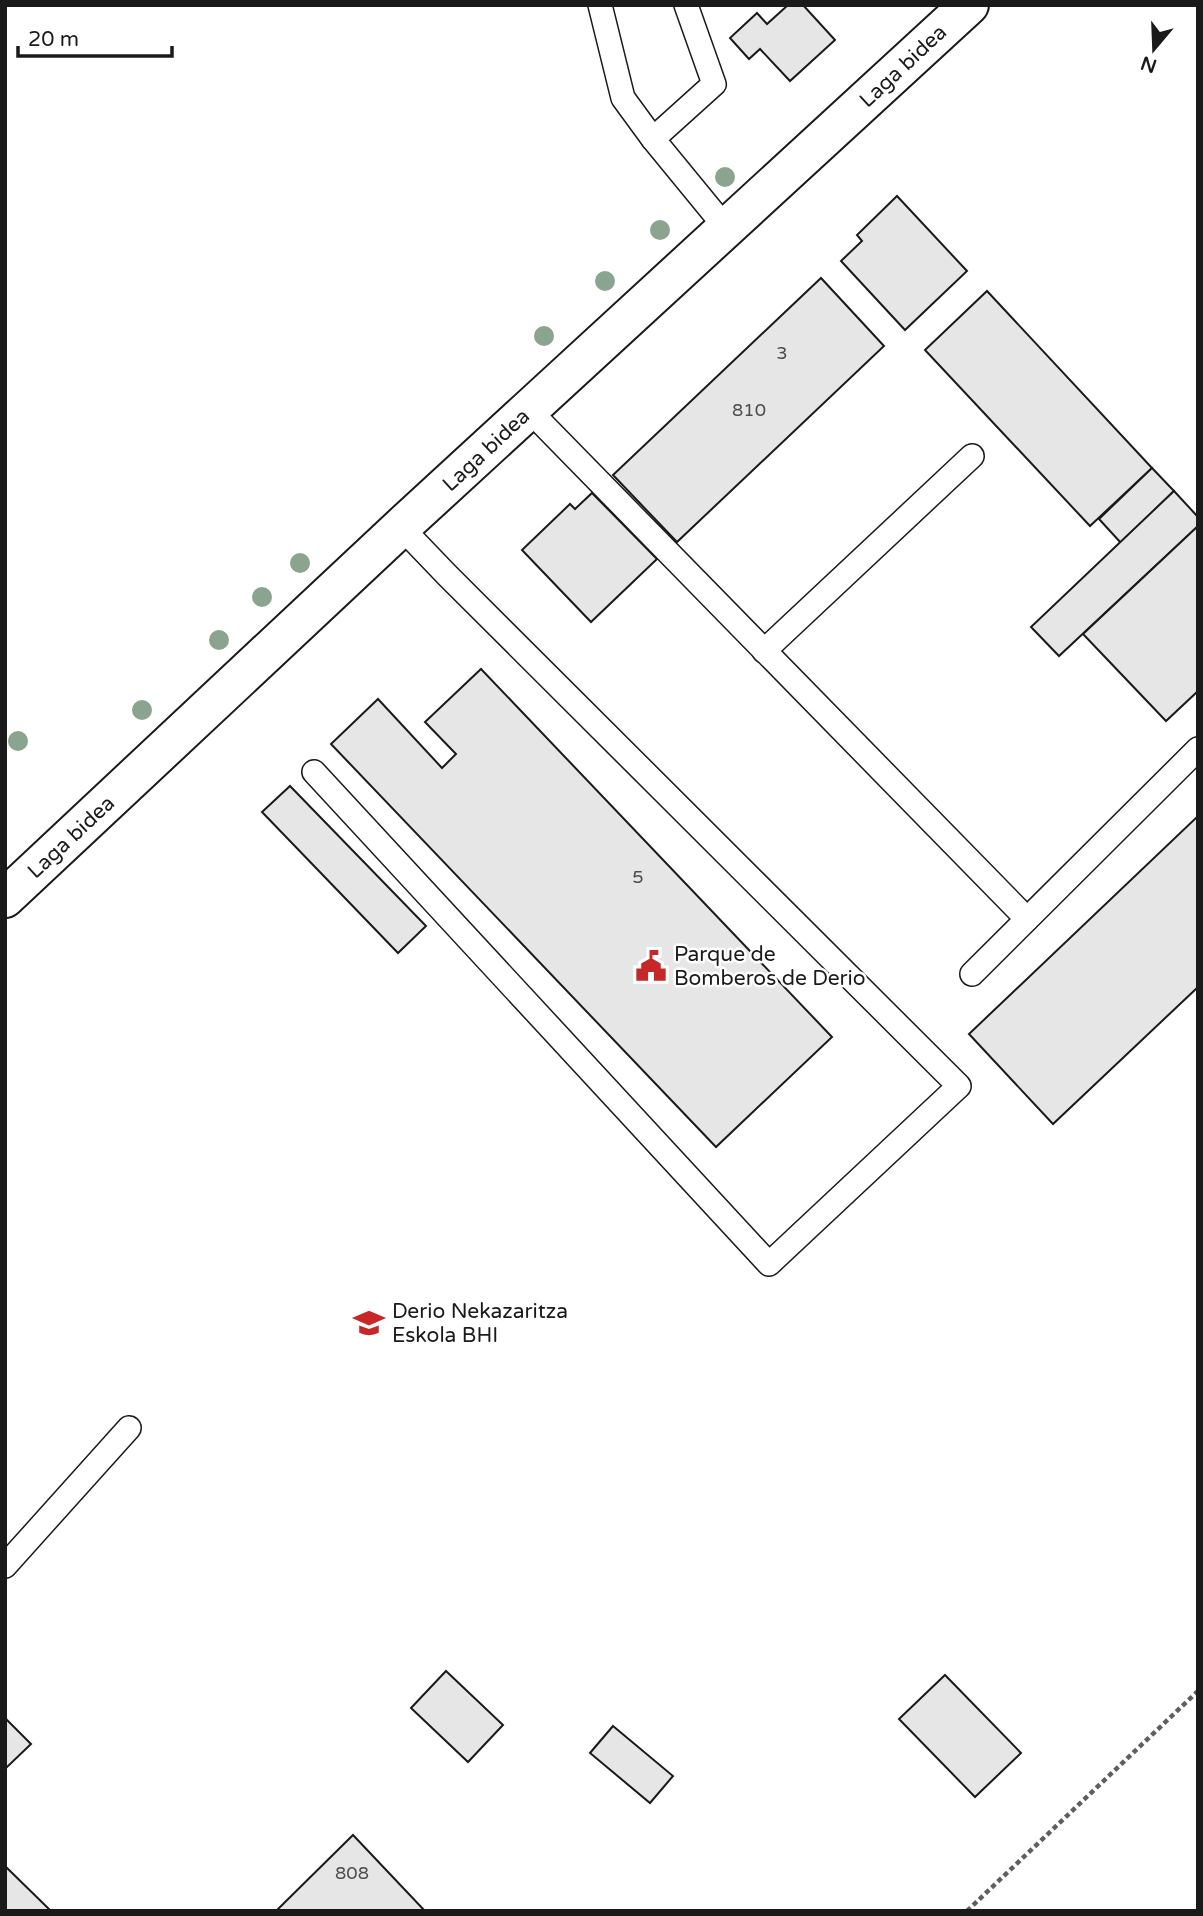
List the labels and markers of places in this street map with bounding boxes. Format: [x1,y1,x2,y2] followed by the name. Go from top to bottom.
[674,942,866,991] place label: Parque de Bomberos de Derio
[634,949,668,983] public building icon: Parque de Bomberos de Derio
[392,1299,568,1348] place label: Derio Nekazaritza Eskola BHI
[352,1306,386,1340] school or university icon: Derio Nekazaritza Eskola BHI

